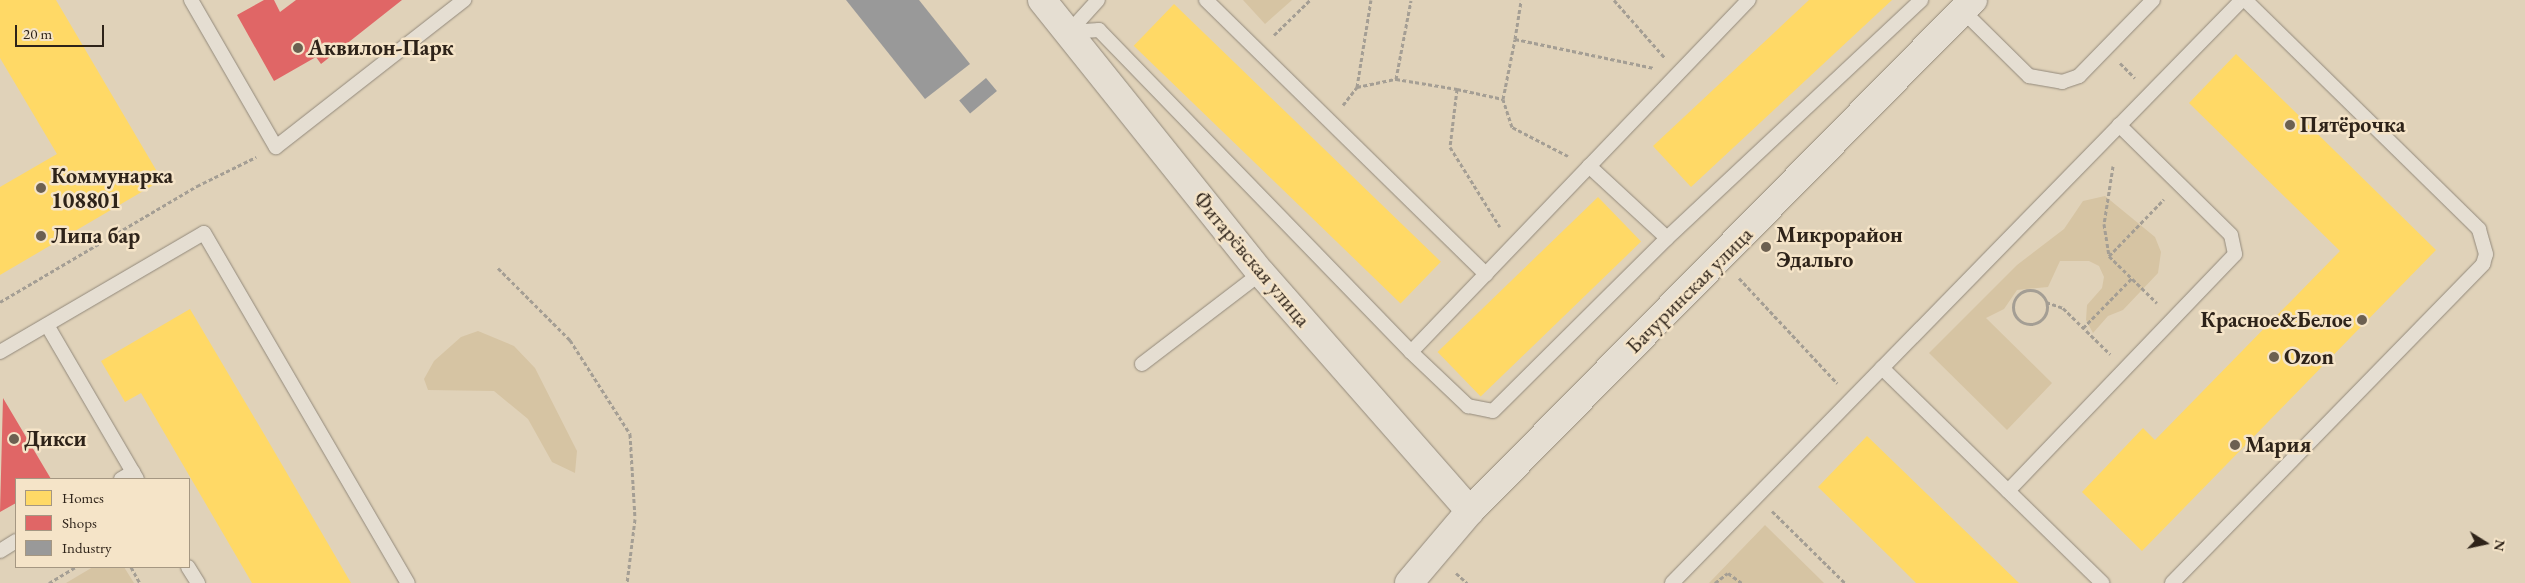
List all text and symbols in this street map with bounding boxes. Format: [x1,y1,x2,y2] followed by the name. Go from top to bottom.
[18,15,106,47] scale bar
[23,24,52,43] text: 20 m
[308,35,454,61] place label: Аквилон-Парк
[292,42,304,54] marker: Аквилон-Парк
[2300,112,2405,138] place label: Пятёрочка
[2284,119,2296,131] marker: Пятёрочка
[51,162,173,214] place label: Коммунарка 108801
[35,182,47,194] marker: Коммунарка 108801
[1188,186,1316,332] street label: Фитарёвская улица
[1620,221,1758,359] street label: Бачуринская улица
[1776,221,1903,272] place label: Микрорайон Эдальго
[51,223,140,249] place label: Липа бар
[35,230,47,242] marker: Липа бар
[1760,241,1772,253] marker: Микрорайон Эдальго
[2200,307,2352,333] place label: Красное&Белое
[2356,314,2368,326] marker: Красное&Белое
[2284,344,2334,370] place label: Ozon
[2268,351,2280,363] marker: Ozon
[24,426,86,452] place label: Дикси
[2245,432,2311,458] place label: Мария
[8,433,20,445] marker: Дикси
[2229,439,2241,451] marker: Мария
[15,478,190,568] legend
[62,488,104,507] text: Homes
[62,513,97,532] text: Shops
[2460,518,2510,568] north arrow
[62,538,112,557] text: Industry
[2490,538,2510,553] text: N

